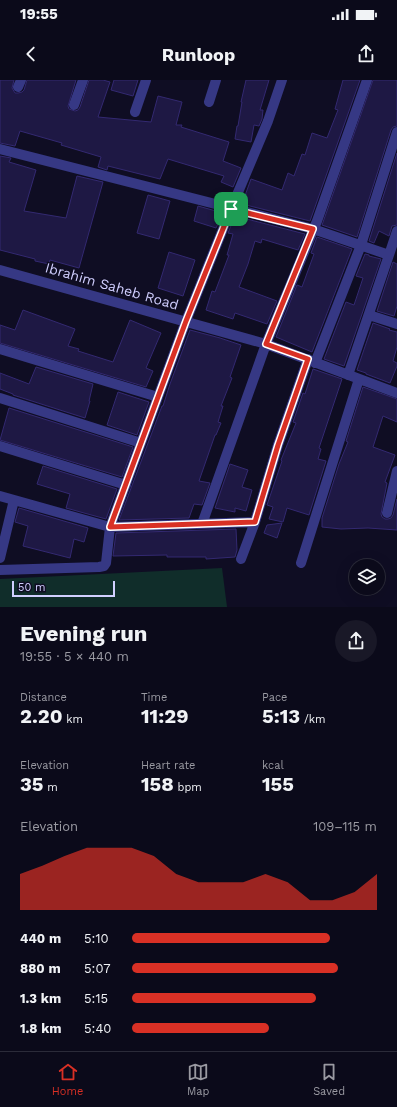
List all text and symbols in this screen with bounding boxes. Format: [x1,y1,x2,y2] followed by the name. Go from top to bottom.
[20,5,58,23] text: 19:55
[20,43,42,65] icon: back
[355,43,377,65] icon: share
[162,44,235,65] text: Runloop
[214,192,248,226] pin
[220,198,242,220] icon: arrive
[43,259,181,313] street label: Ibrahim Saheb Road
[349,559,385,595] map controls
[349,559,385,595] button: layers
[12,579,115,598] scale bar
[18,581,45,594] text: 50 m
[335,620,377,662] button: share
[20,621,148,646] text: Evening run
[20,649,129,664] text: 19:55 · 5 × 440 m
[20,691,67,704] text: Distance
[141,691,167,704] text: Time
[262,691,287,704] text: Pace
[20,704,63,728] text: 2.20
[141,704,189,728] text: 11:29
[262,704,300,728] text: 5:13
[63,713,83,726] text: km
[300,713,325,726] text: /km
[20,759,69,772] text: Elevation
[141,759,195,772] text: Heart rate
[262,759,284,772] text: kcal
[20,772,44,796] text: 35
[141,772,174,796] text: 158
[262,772,294,796] text: 155
[44,781,58,794] text: m
[174,781,202,794] text: bpm
[20,819,78,834] text: Elevation
[313,819,377,834] text: 109–115 m
[20,931,61,946] text: 440 m
[84,931,109,946] text: 5:10
[20,961,61,976] text: 880 m
[84,961,111,976] text: 5:07
[20,991,61,1006] text: 1.3 km
[84,991,108,1006] text: 5:15
[20,1021,62,1036] text: 1.8 km
[84,1021,111,1036] text: 5:40
[52,1061,83,1098] tab: Home
[187,1061,209,1098] tab: Map
[313,1061,345,1098] tab: Saved

